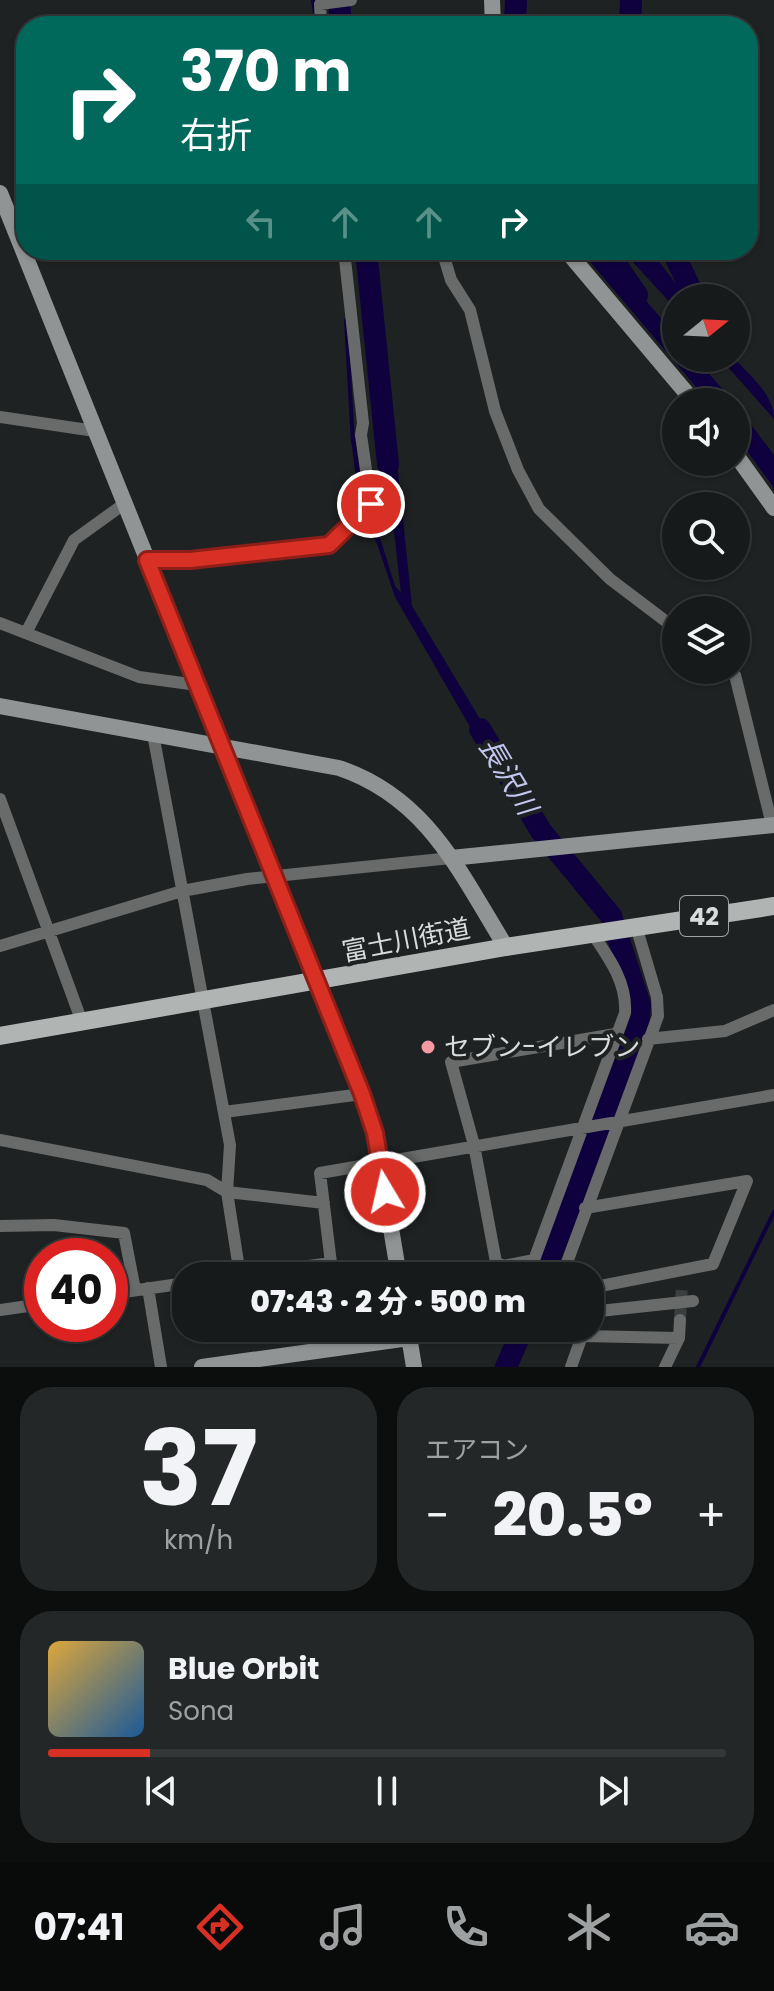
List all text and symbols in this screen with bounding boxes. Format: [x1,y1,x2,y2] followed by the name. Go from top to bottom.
[180,32,352,111] text: 370 m
[48,48,152,152] icon: right
[180,110,252,161] text: 右折
[239,200,283,244] icon: left
[323,200,367,244] icon: ahead
[407,200,451,244] icon: ahead
[491,200,535,244] icon: right
[662,284,750,372] north arrow
[662,284,750,684] map controls
[662,388,750,476] button: sound
[337,470,405,538] pin
[349,482,393,526] icon: arrive
[662,492,750,580] button: search
[662,596,750,684] button: layers
[470,730,548,825] water label: 長沢川
[680,896,728,936] road number: 42
[339,910,473,970] street label: 富士川街道
[444,1029,640,1065] place label: セブン-イレブン
[419,1038,437,1056] marker: セブン-イレブン
[343,1150,427,1234] position arrow
[24,1238,128,1342] speed limit sign: 40
[250,1280,526,1323] text: 07:43 · 2 分 · 500 m
[139,1396,258,1541] text: 37
[425,1432,529,1468] text: エアコン
[493,1473,652,1557] text: 20.5°
[425,1485,449,1546] text: −
[696,1485,726,1546] text: +
[164,1522,233,1558] text: km/h
[168,1647,320,1690] text: Blue Orbit
[168,1693,234,1729] text: Sona
[139,1769,183,1813] icon: previous
[365,1769,409,1813] icon: pause
[591,1769,635,1813] icon: next
[192,1899,248,1955] icon: directions
[315,1899,371,1955] icon: music
[438,1899,494,1955] icon: phone
[561,1899,617,1955] icon: climate
[684,1899,740,1955] icon: car
[34,1902,124,1953] text: 07:41

